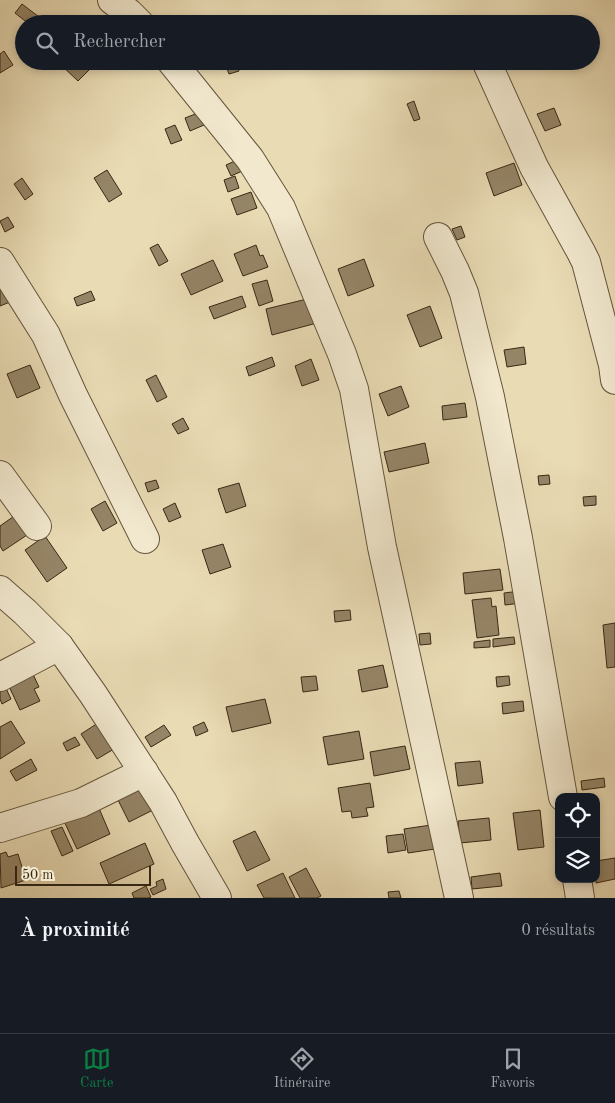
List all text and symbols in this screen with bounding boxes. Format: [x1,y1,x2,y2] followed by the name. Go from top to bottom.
[15,15,600,70] search box
[33,29,61,57] icon: search
[73,33,166,52] text: Rechercher
[555,793,600,883] map controls
[555,793,600,838] button: locate
[555,838,600,883] button: layers
[15,863,151,886] scale bar
[22,868,53,882] text: 50 m
[20,920,130,941] text: À proximité
[521,923,595,939] text: 0 résultats
[80,1045,113,1092] tab: Carte
[274,1045,330,1092] tab: Itinéraire
[491,1045,535,1092] tab: Favoris

